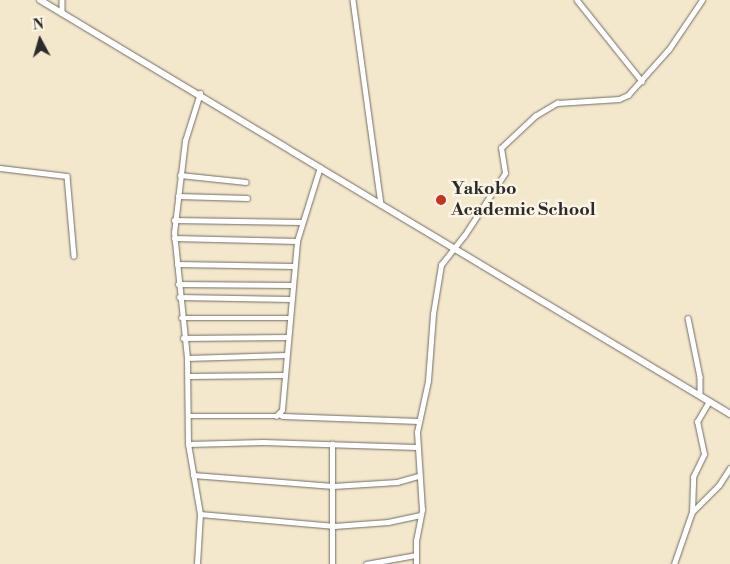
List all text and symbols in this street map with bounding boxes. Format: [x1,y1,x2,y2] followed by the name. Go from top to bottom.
[15,15,65,65] north arrow
[32,16,45,35] text: N
[451,179,596,222] place label: Yakobo Academic School
[435,194,447,206] marker: Yakobo Academic School

